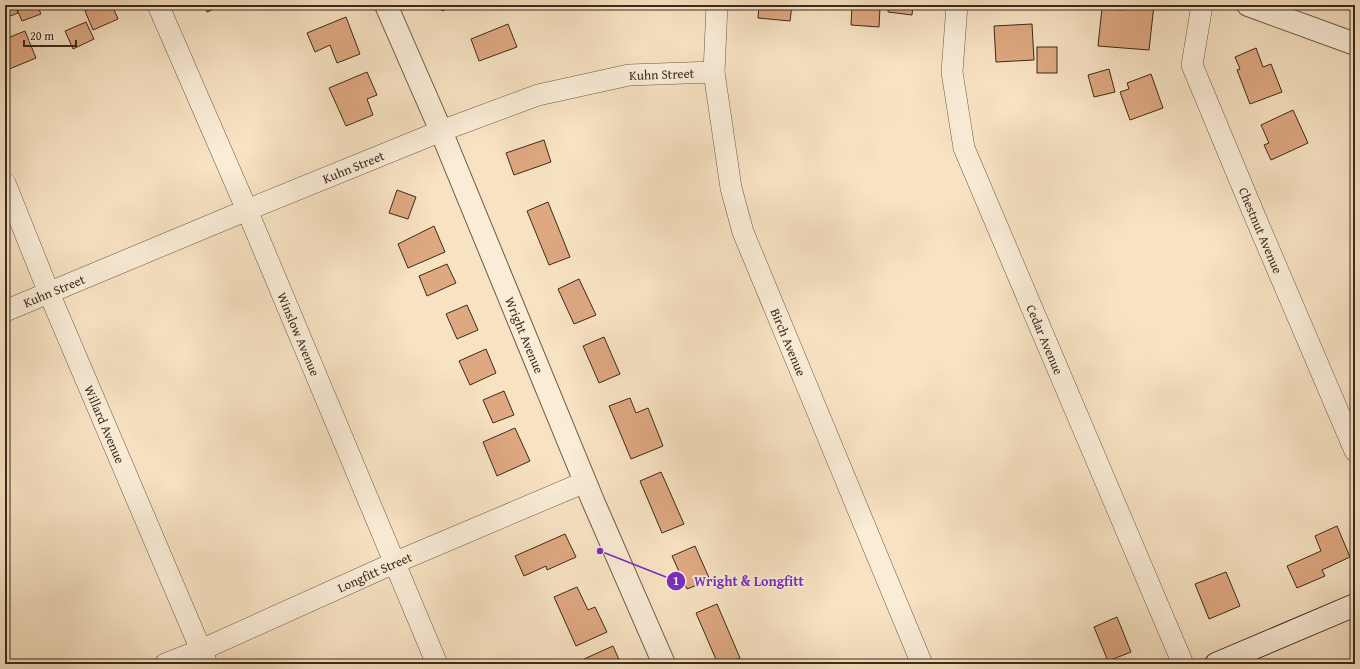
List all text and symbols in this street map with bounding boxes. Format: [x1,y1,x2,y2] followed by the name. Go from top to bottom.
[24,22,76,48] scale bar
[30,27,54,44] text: 20 m
[629,64,695,85] street label: Kuhn Street
[320,146,388,188] street label: Kuhn Street
[1234,184,1287,277] street label: Chestnut Avenue
[20,270,88,312] street label: Kuhn Street
[272,289,324,379] street label: Winslow Avenue
[500,294,549,376] street label: Wright Avenue
[1021,302,1068,378] street label: Cedar Avenue
[766,305,811,379] street label: Birch Avenue
[79,382,129,466] street label: Willard Avenue
[335,547,415,597] street label: Longfitt Street
[666,568,812,594] callout: Wright & Longfitt
[694,571,805,591] text: Wright & Longfitt
[673,572,679,589] text: 1

